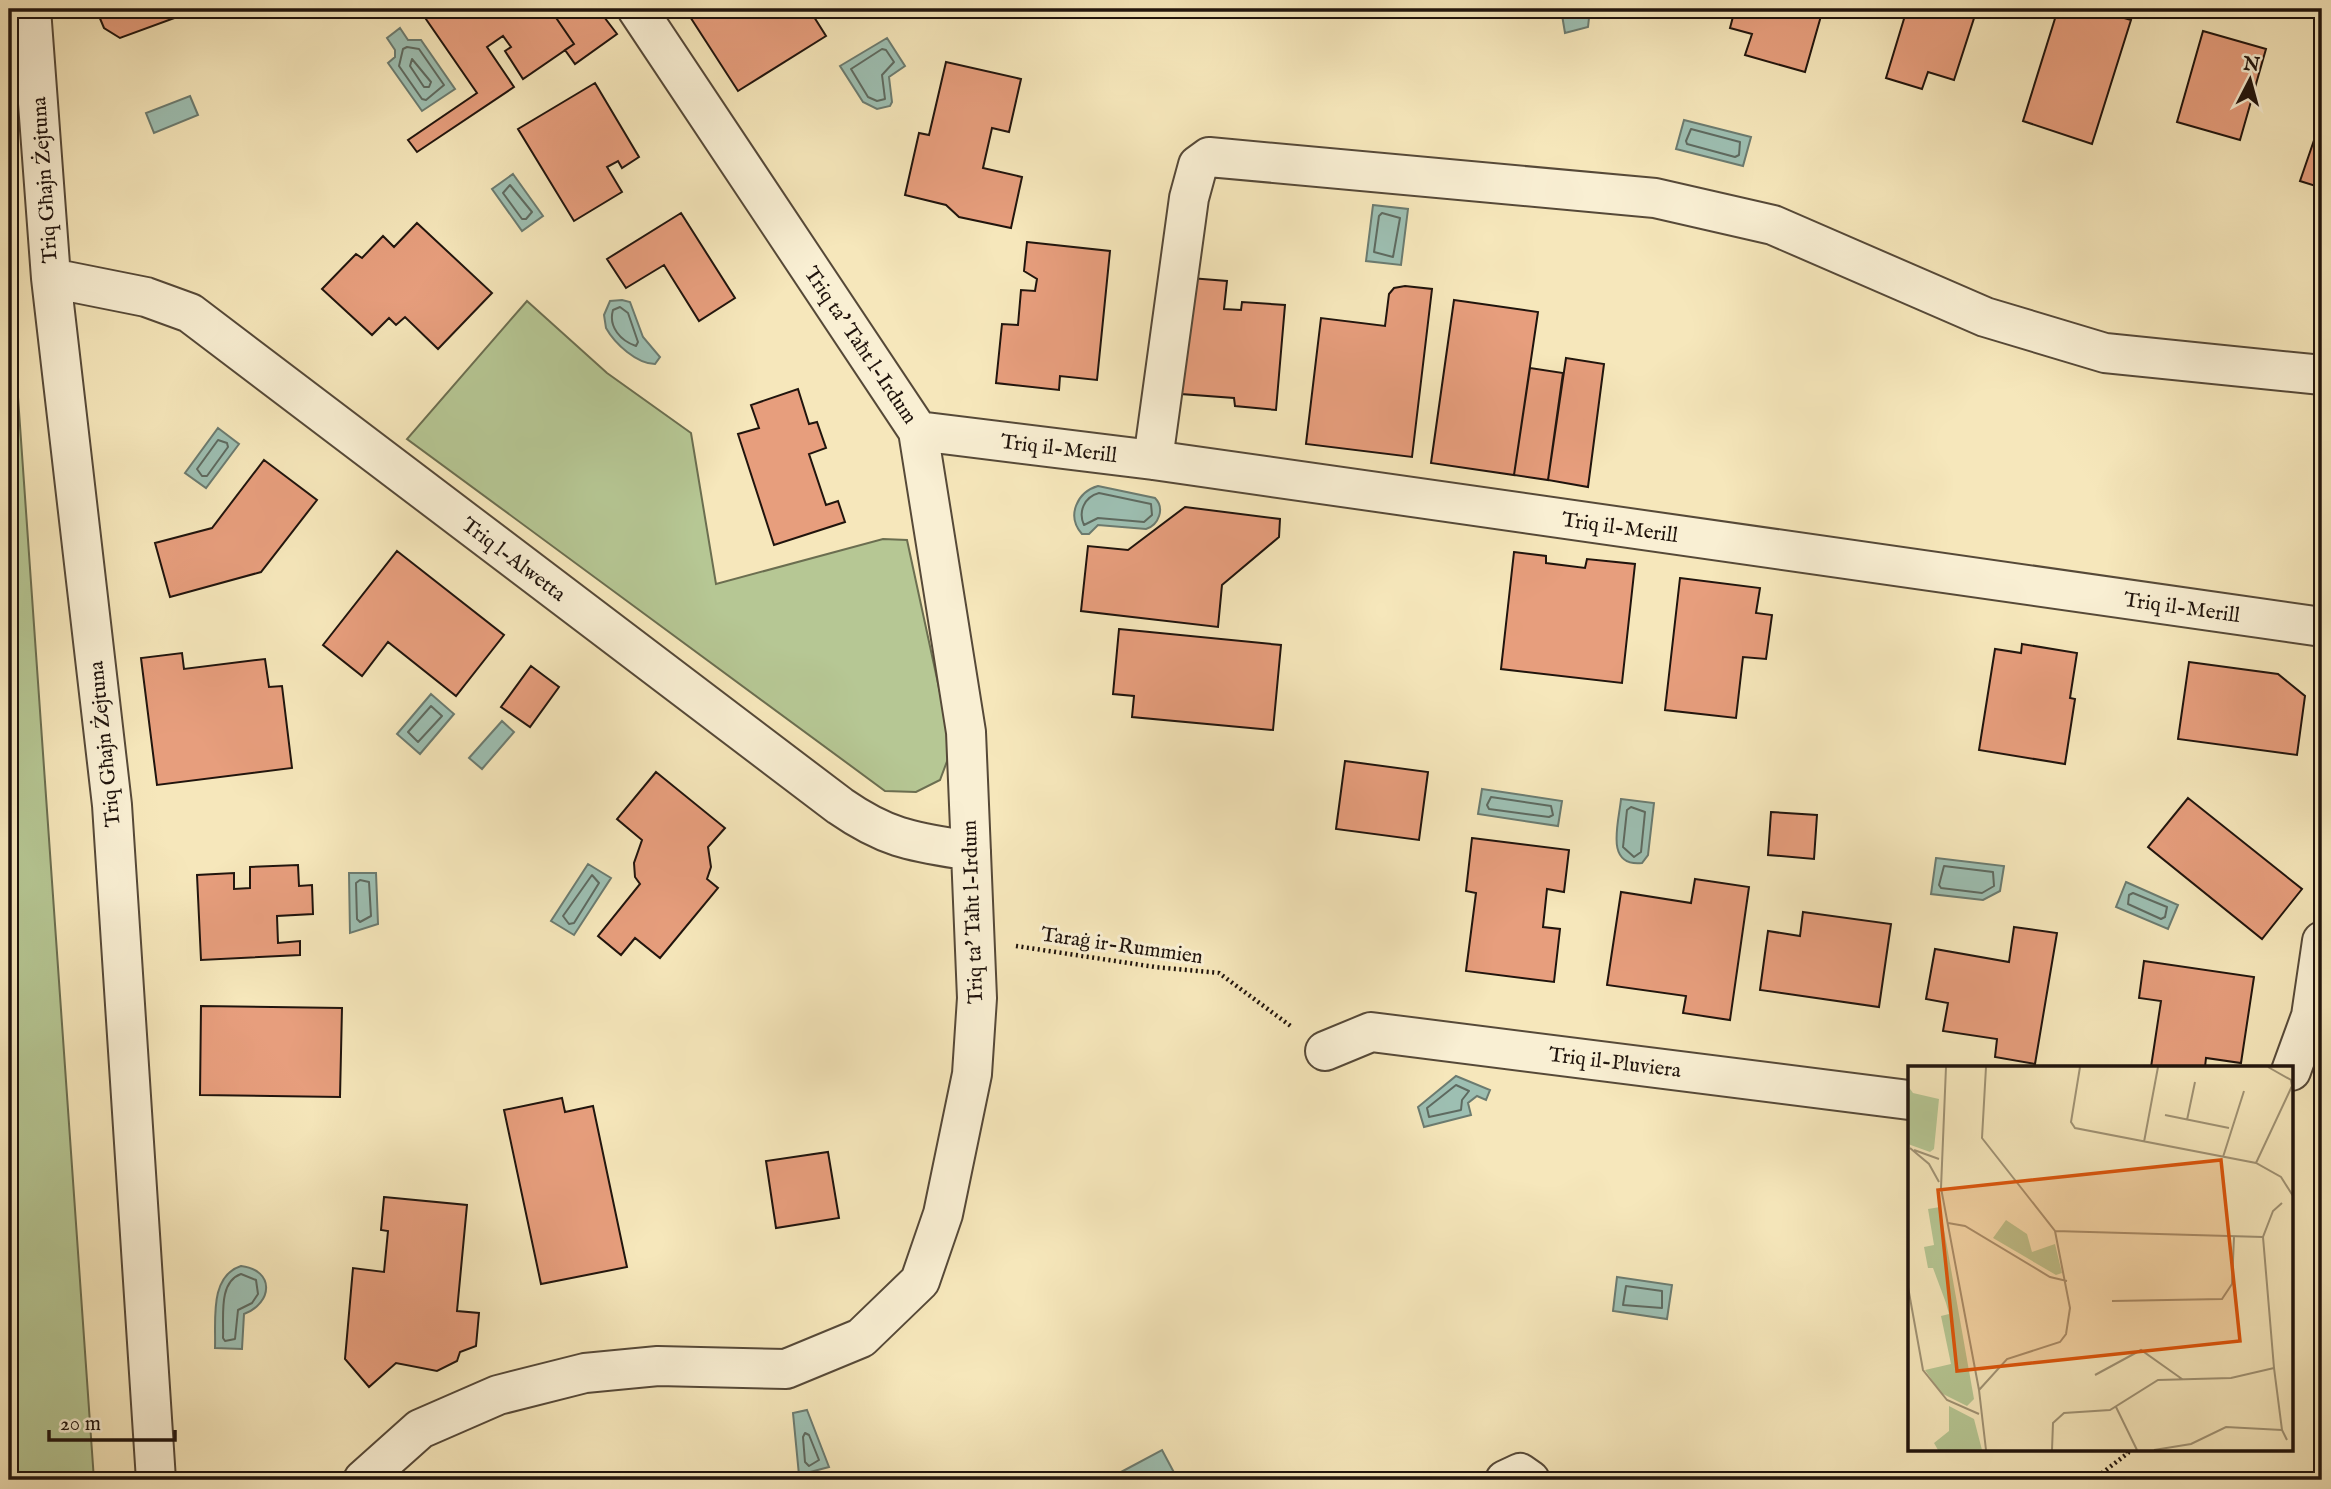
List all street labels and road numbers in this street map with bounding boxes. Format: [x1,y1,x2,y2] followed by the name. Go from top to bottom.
[26,95,65,264] street label: Triq Għajn Żejtuna
[797,262,922,430] street label: Triq ta' Taħt l-Irdum
[999,429,1119,470] street label: Triq il-Merill
[1560,507,1680,550] street label: Triq il-Merill
[456,512,571,609] street label: Triq l-Alwetta
[2122,587,2242,630] street label: Triq il-Merill
[83,659,128,828] street label: Triq Għajn Żejtuna
[957,819,990,1004] street label: Triq ta' Taħt l-Irdum
[1039,922,1205,971] street label: Taraġ ir-Rummien
[1547,1042,1683,1085] street label: Triq il-Pluviera

